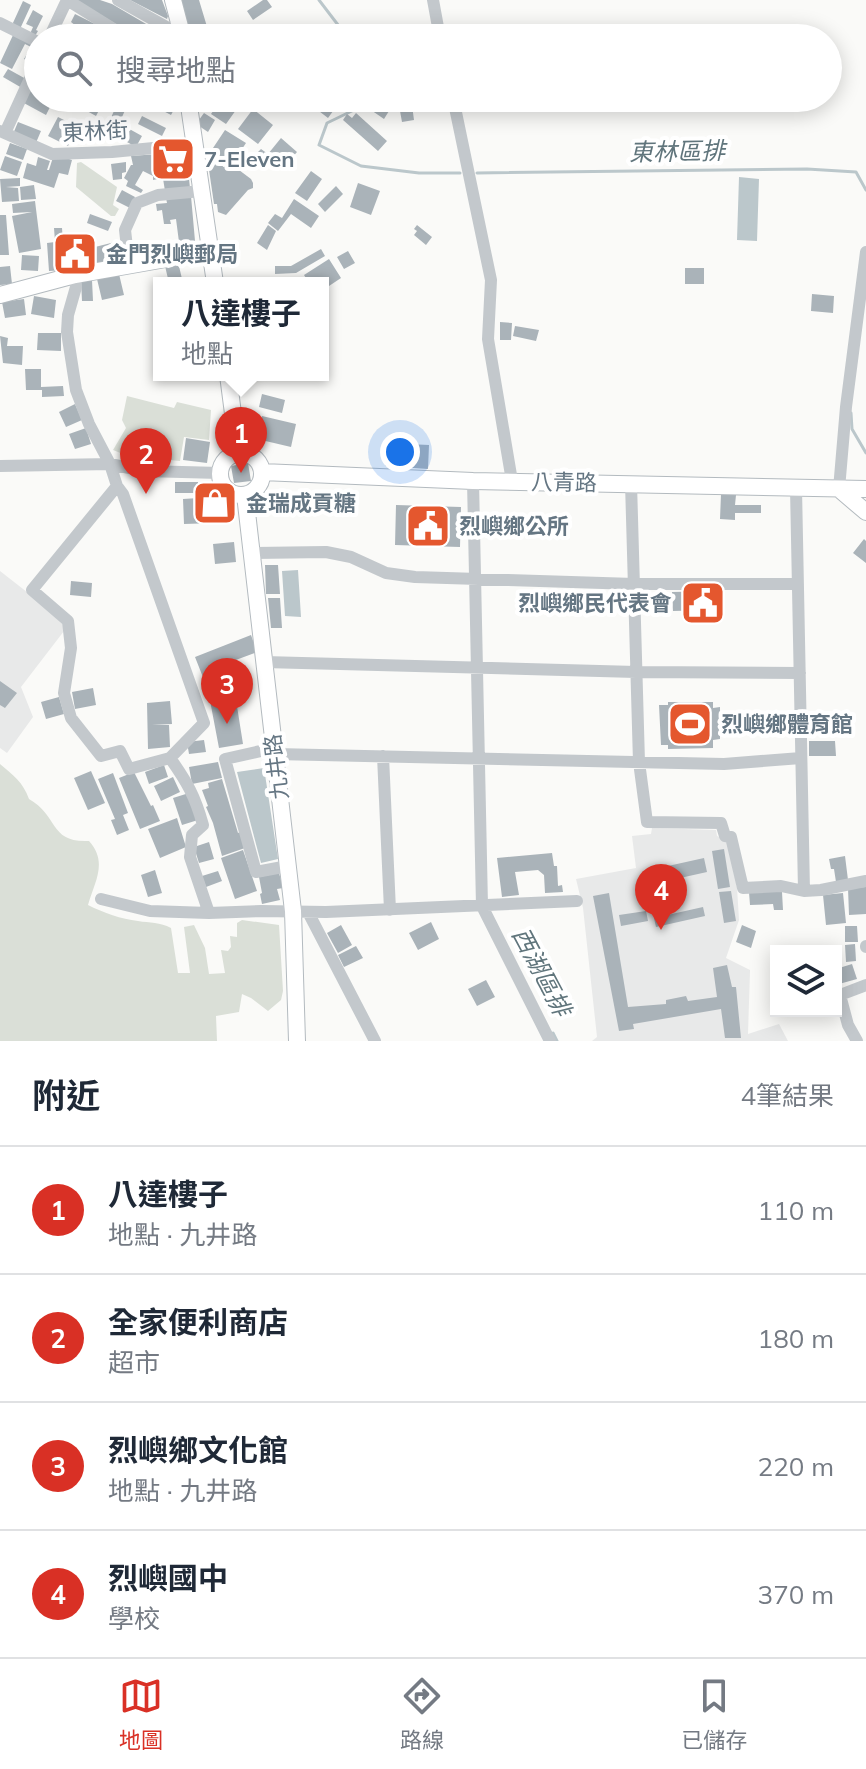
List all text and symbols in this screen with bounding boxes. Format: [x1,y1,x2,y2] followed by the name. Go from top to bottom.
[24,24,842,112] search box
[52,46,96,90] icon: search
[116,51,236,89] text: 搜尋地點
[61,115,129,147] street label: 東林街
[149,135,197,183] supermarket icon: 7-Eleven
[629,135,728,167] water label: 東林區排
[204,145,295,173] place label: 7-Eleven
[51,230,99,278] public building icon: 金門烈嶼郵局
[106,240,238,268] place label: 金門烈嶼郵局
[153,277,329,381] popup
[181,294,301,332] text: 八達樓子
[181,337,233,370] text: 地點
[215,407,267,473] pin: 1
[120,428,172,494] pin: 2
[380,432,420,472] your location
[531,467,597,497] street label: 八青路
[191,479,239,527] shop icon: 金瑞成貢糖
[246,489,356,517] place label: 金瑞成貢糖
[404,502,452,550] public building icon: 烈嶼鄉公所
[459,512,569,540] place label: 烈嶼鄉公所
[679,579,727,627] public building icon: 烈嶼鄉民代表會
[518,589,672,617] place label: 烈嶼鄉民代表會
[201,658,253,724] pin: 3
[666,700,714,748] sports icon: 烈嶼鄉體育館
[721,710,853,738] place label: 烈嶼鄉體育館
[258,733,294,801] street label: 九井路
[635,864,687,930] pin: 4
[506,922,579,1024] water label: 西湖區排
[770,945,842,1017] map controls
[770,945,842,1017] button: layers
[32,1074,100,1117] text: 附近
[740,1079,834,1112] text: 4筆結果
[108,1175,228,1213] text: 八達樓子
[50,1194,66,1227] text: 1
[758,1194,834,1227] text: 110 m
[108,1218,258,1251] text: 地點 · 九井路
[108,1303,288,1341] text: 全家便利商店
[50,1322,66,1355] text: 2
[758,1322,834,1355] text: 180 m
[108,1346,160,1379] text: 超市
[108,1431,288,1469] text: 烈嶼鄉文化館
[50,1450,66,1483] text: 3
[758,1450,834,1483] text: 220 m
[108,1474,258,1507] text: 地點 · 九井路
[108,1559,228,1597] text: 烈嶼國中
[50,1578,66,1611] text: 4
[758,1578,834,1611] text: 370 m
[108,1602,160,1635] text: 學校
[119,1674,163,1754] tab: 地圖
[400,1674,444,1754] tab: 路線
[681,1674,747,1754] tab: 已儲存

